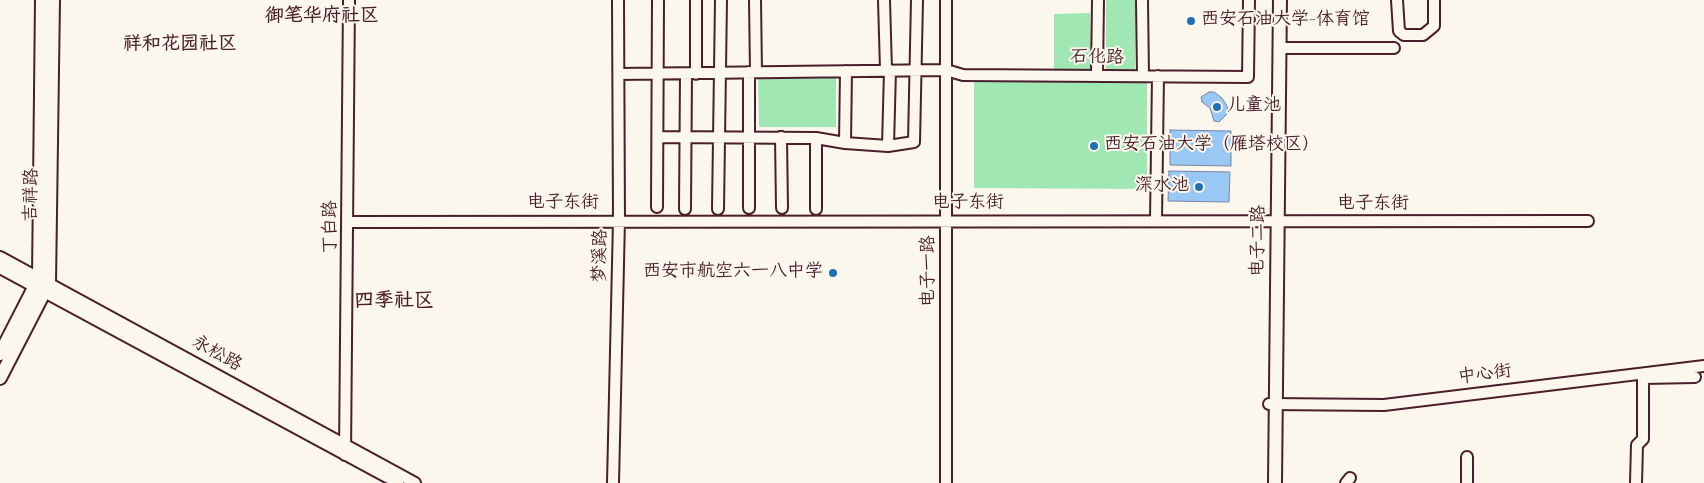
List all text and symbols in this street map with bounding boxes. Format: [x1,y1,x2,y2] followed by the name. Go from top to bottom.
[265,7,379,29] district label: 御笔华府社区
[1201,10,1370,32] place label: 西安石油大学-体育馆
[1185,15,1197,27] marker: 西安石油大学-体育馆
[123,35,237,57] district label: 祥和花园社区
[1070,48,1124,70] street label: 石化路
[1227,96,1281,118] place label: 儿童池
[1211,101,1223,113] marker: 儿童池
[1104,135,1320,157] place label: 西安石油大学（雁塔校区）
[1088,140,1100,152] marker: 西安石油大学（雁塔校区）
[22,168,44,222] street label: 吉祥路
[1135,176,1189,198] place label: 深水池
[1193,181,1205,193] marker: 深水池
[527,193,599,215] street label: 电子东街
[932,193,1004,215] street label: 电子东街
[1337,194,1409,216] street label: 电子东街
[321,200,343,254] street label: 丁白路
[1249,205,1271,277] street label: 电子二路
[591,229,613,283] street label: 梦溪路
[919,235,941,307] street label: 电子一路
[643,262,823,284] place label: 西安市航空六一八中学
[827,267,839,279] marker: 西安市航空六一八中学
[354,291,434,315] district label: 四季社区
[187,332,245,378] street label: 永松路
[1457,362,1513,390] street label: 中心街

